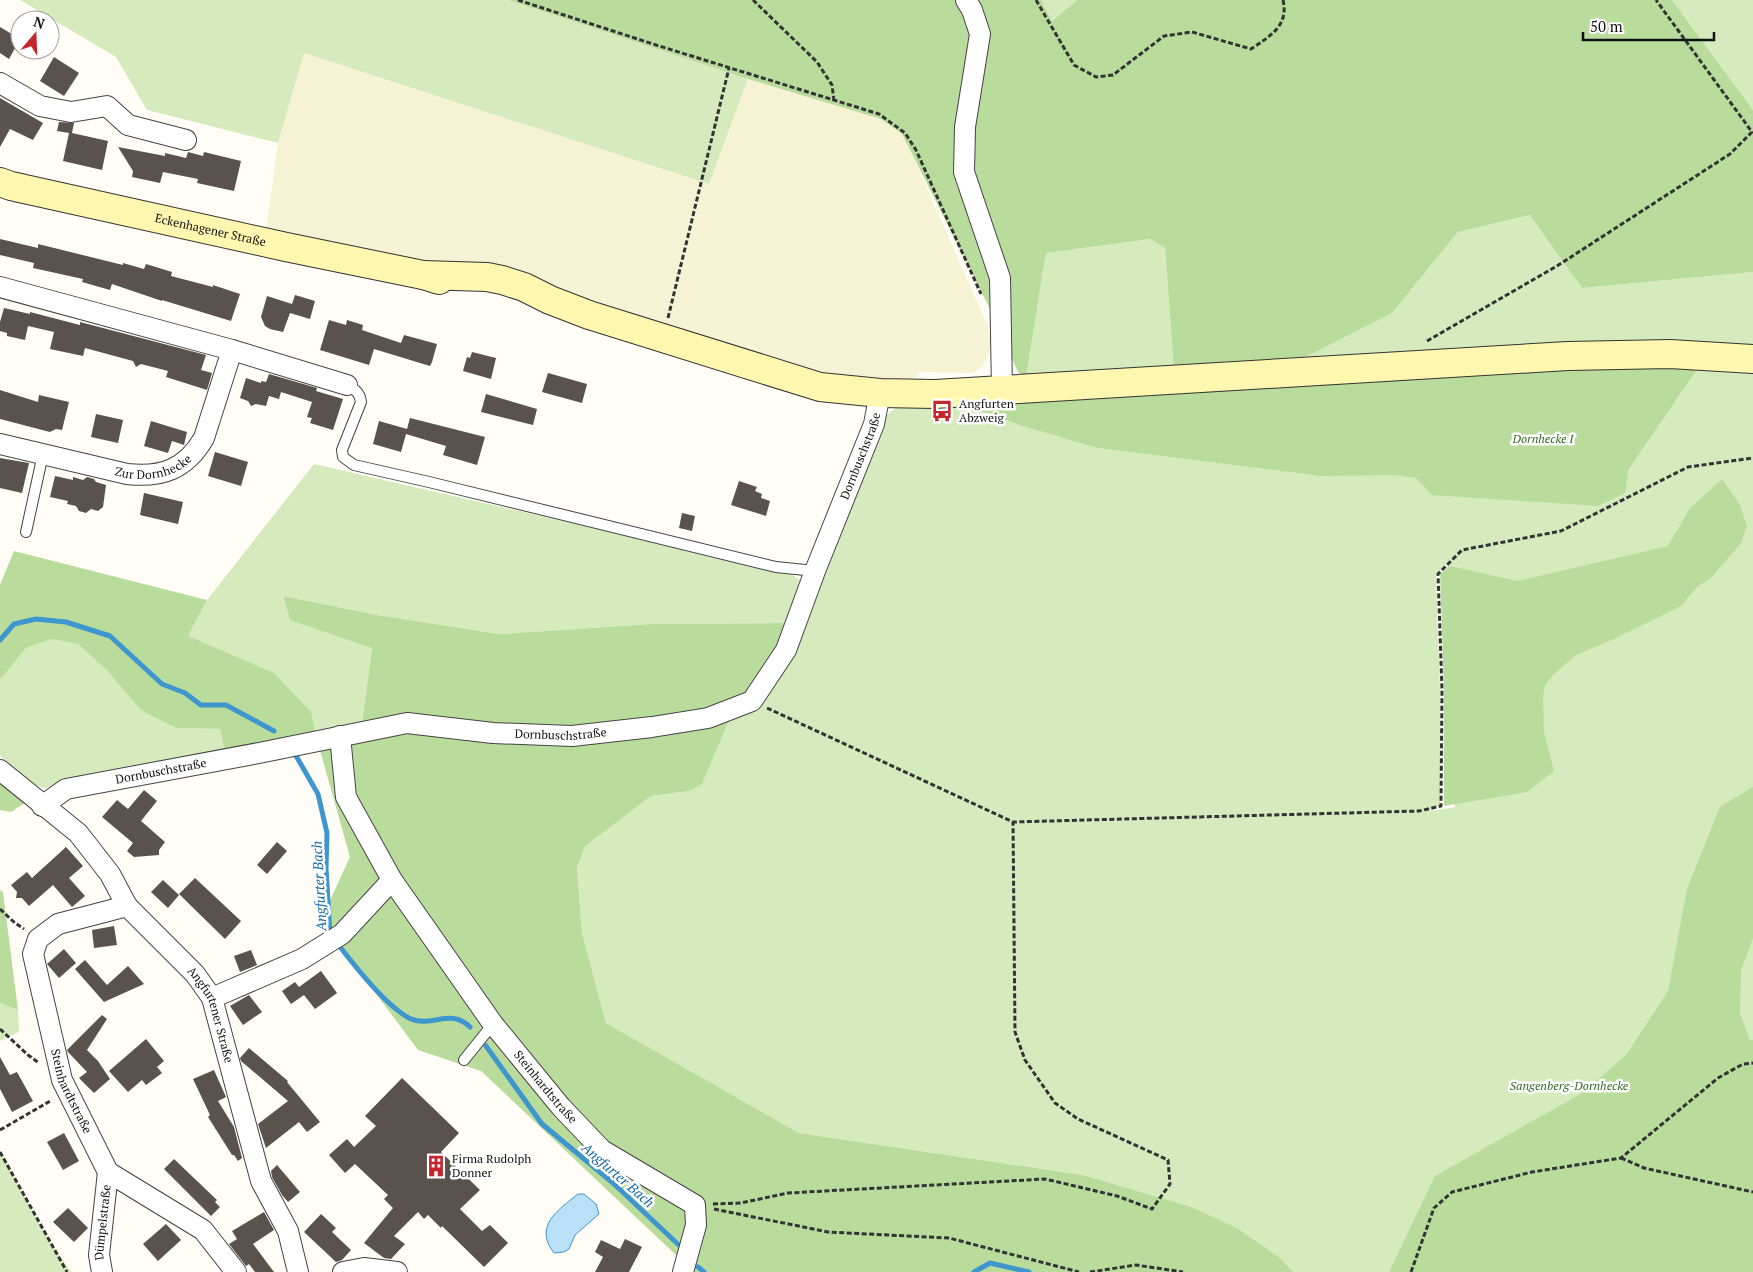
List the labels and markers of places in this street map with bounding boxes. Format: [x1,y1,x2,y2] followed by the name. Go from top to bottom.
[959,396,1014,425] place label: Angfurten Abzweig
[929,398,955,424] bus stop icon: Angfurten Abzweig
[452,1151,531,1180] place label: Firma Rudolph Donner
[423,1153,449,1179] building icon: Firma Rudolph Donner

